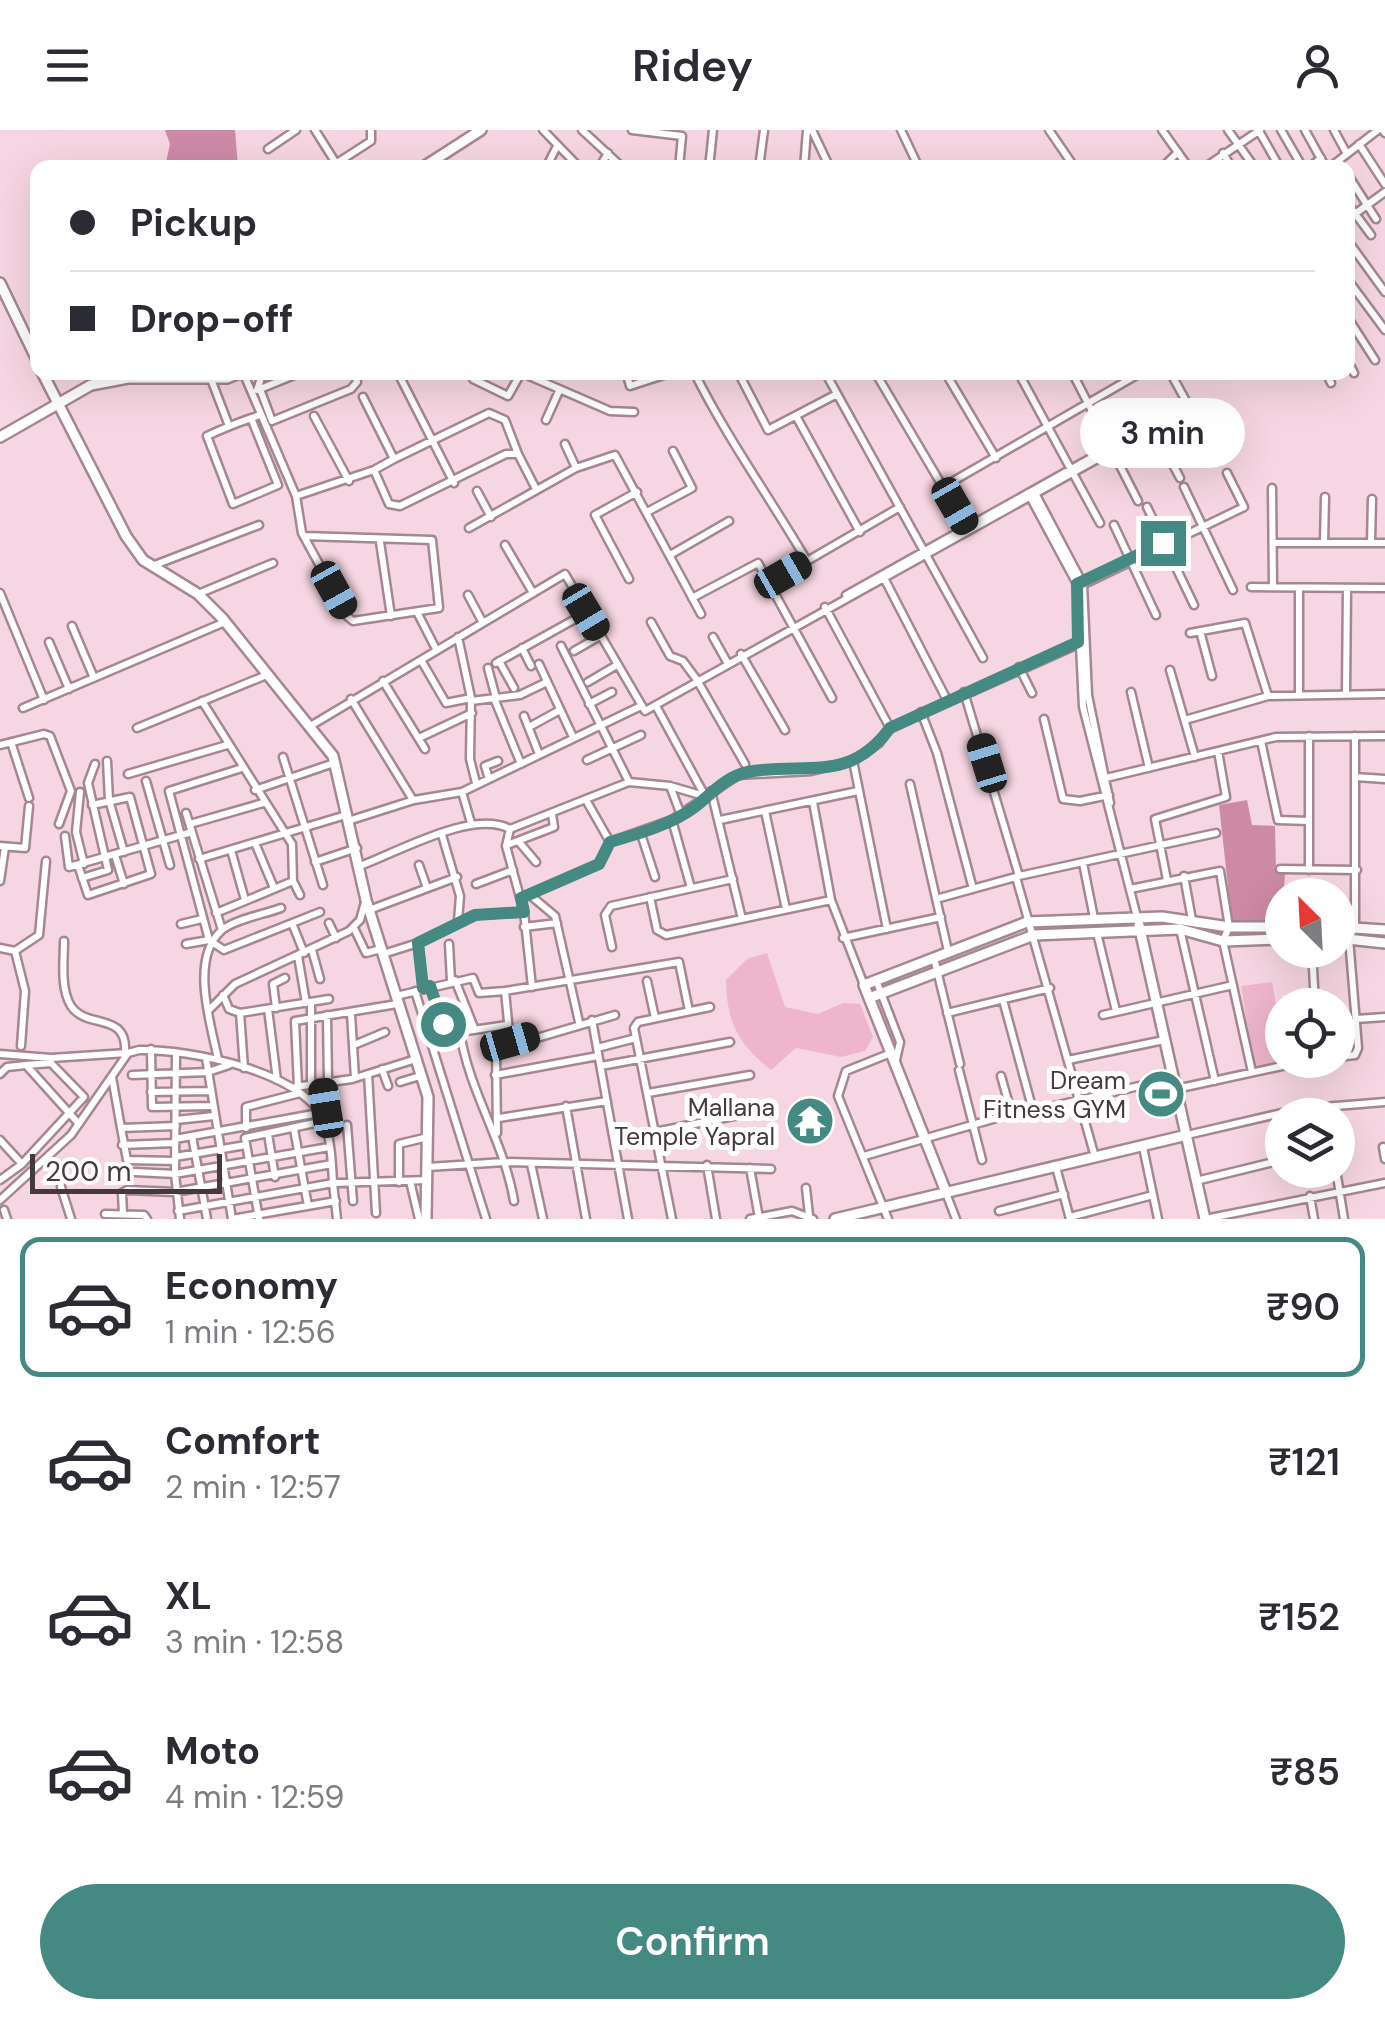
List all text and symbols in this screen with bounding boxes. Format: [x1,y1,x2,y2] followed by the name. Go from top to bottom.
[632,36,753,95] text: Ridey
[40,38,95,93] icon: menu
[1290,38,1345,93] icon: person
[130,198,257,248] text: Pickup
[130,294,293,344] text: Drop-off
[1080,398,1246,468] callout: 3 min
[1120,412,1205,454] text: 3 min
[927,473,983,539] car
[1141,521,1186,566] route end
[750,547,816,603] car
[306,556,362,624] car
[558,579,614,645] car
[964,730,1010,796] car
[1265,878,1355,968] north arrow
[1265,878,1355,1188] map controls
[1265,988,1355,1078] button: locate
[421,1002,466,1047] route start
[477,1019,543,1065] car
[983,1064,1126,1126] place label: Dream Fitness GYM
[1135,1068,1187,1120] sports icon: Dream Fitness GYM
[306,1076,346,1140] car
[614,1091,775,1153] place label: Mallana Temple Yapral
[784,1095,836,1147] temple icon: Mallana Temple Yapral
[1265,1098,1355,1188] button: layers
[30,1149,222,1194] scale bar
[45,1153,132,1190] text: 200 m
[165,1261,338,1311] text: Economy
[45,1262,135,1352] icon: car
[1266,1282,1340,1332] text: ₹90
[165,1311,336,1353] text: 1 min · 12:56
[165,1416,321,1466] text: Comfort
[45,1417,135,1507] icon: car
[1268,1437,1340,1487] text: ₹121
[165,1466,341,1508] text: 2 min · 12:57
[165,1571,212,1621] text: XL
[45,1572,135,1662] icon: car
[1258,1592,1340,1642] text: ₹152
[165,1621,344,1663] text: 3 min · 12:58
[165,1726,260,1776] text: Moto
[45,1727,135,1817] icon: car
[1269,1747,1340,1797] text: ₹85
[165,1776,344,1818] text: 4 min · 12:59
[40,1884,1345,1999] button: Confirm

